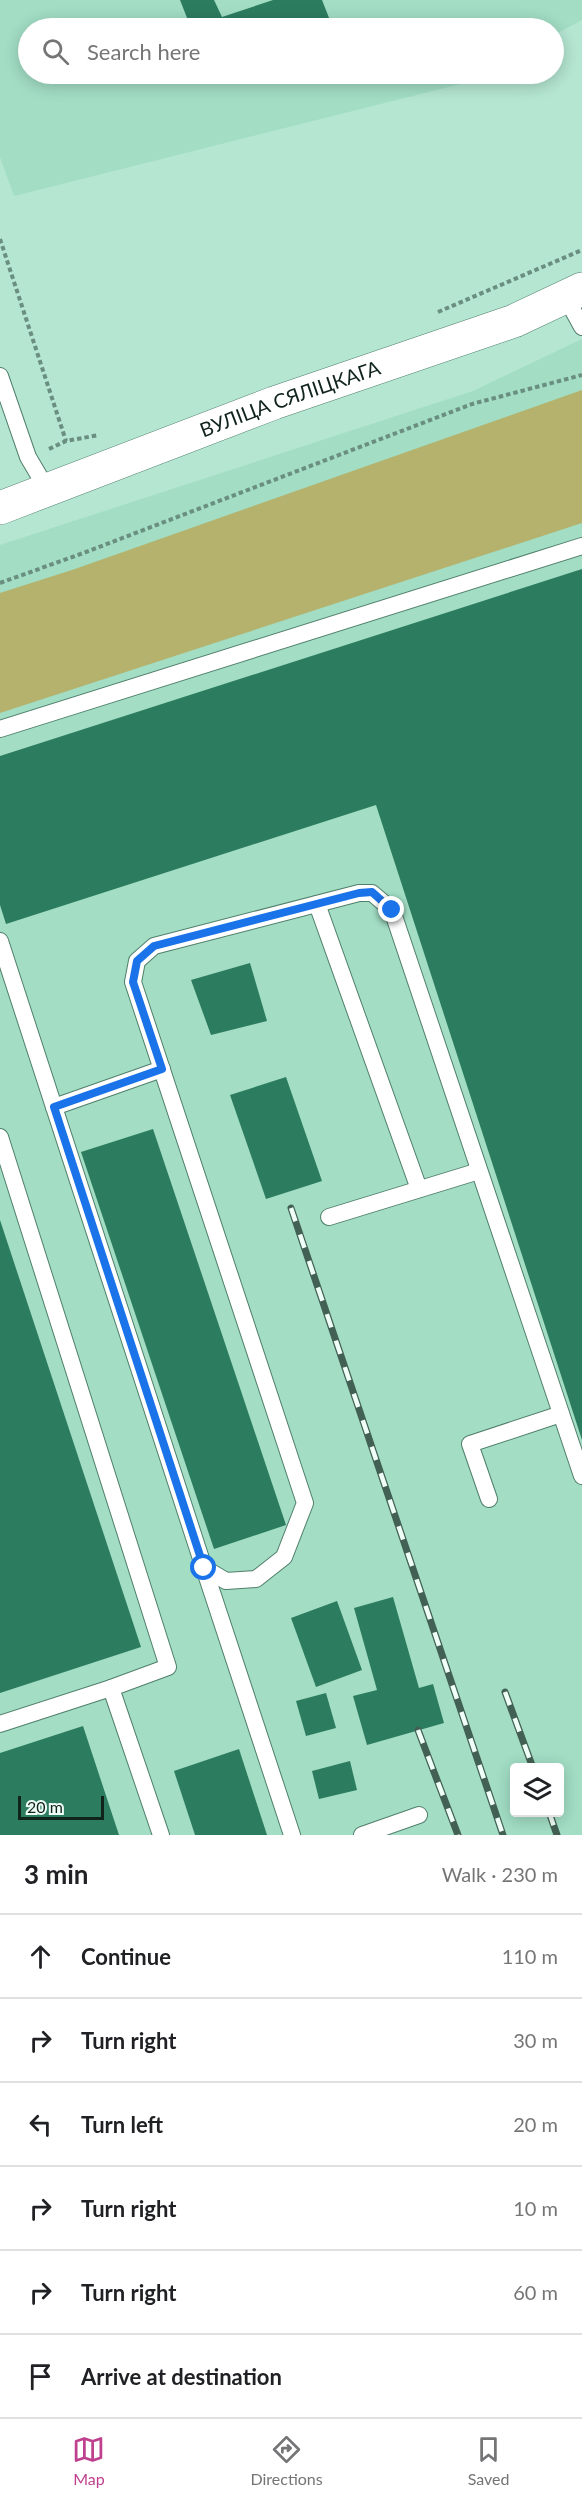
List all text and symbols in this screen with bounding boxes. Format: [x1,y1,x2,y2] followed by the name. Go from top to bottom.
[18,18,564,84] search box
[39,35,72,68] icon: search
[87,38,200,65] text: Search here
[196,354,384,441] street label: ВУЛІЦА СЯЛІЦКАГА
[378,896,404,922] route end
[190,1554,216,1580] route start
[510,1763,564,1817] map controls
[510,1763,564,1817] button: layers
[18,1793,104,1820] scale bar
[27,1797,63,1816] text: 20 m
[24,1858,88,1890] text: 3 min
[442,1862,558,1886] text: Walk · 230 m
[24,1940,57,1973] icon: ahead
[81,1943,171,1970] text: Continue
[502,1944,558,1968] text: 110 m
[24,2024,57,2057] icon: right
[81,2027,176,2054] text: Turn right
[513,2028,558,2052] text: 30 m
[24,2108,57,2141] icon: left
[81,2111,163,2138] text: Turn left
[513,2112,558,2136] text: 20 m
[24,2192,57,2225] icon: right
[81,2195,176,2222] text: Turn right
[513,2196,558,2220] text: 10 m
[24,2276,57,2309] icon: right
[81,2279,176,2306] text: Turn right
[513,2280,558,2304] text: 60 m
[24,2360,57,2393] icon: arrive
[81,2363,282,2390] text: Arrive at destination
[72,2433,105,2488] tab: Map
[250,2433,323,2488] tab: Directions
[468,2433,509,2488] tab: Saved

